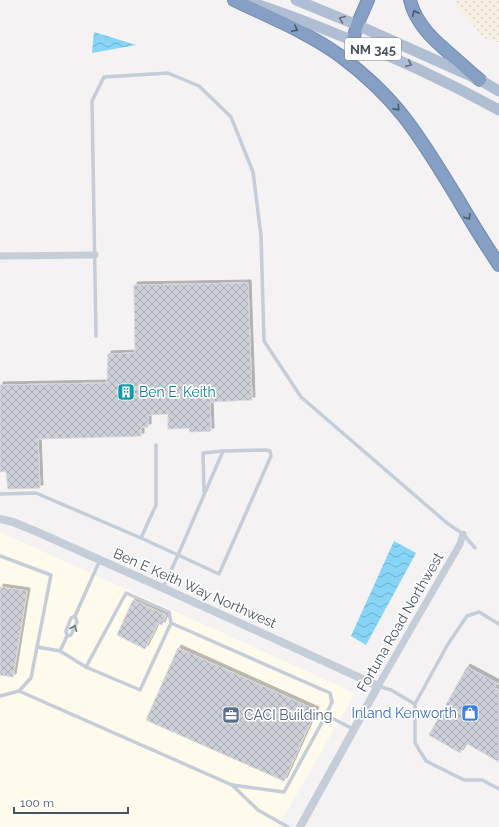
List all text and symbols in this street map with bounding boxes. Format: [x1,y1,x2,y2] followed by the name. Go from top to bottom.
[412,9,420,17] one-way arrow
[339,15,346,23] one-way arrow
[290,24,298,32] one-way arrow
[345,38,401,60] road number: NM 345
[404,59,412,67] one-way arrow
[392,103,399,111] one-way arrow
[463,213,471,220] one-way arrow
[116,382,136,402] building icon: Ben E. Keith
[139,384,216,400] place label: Ben E. Keith
[111,545,279,631] street label: Ben E Keith Way Northwest
[354,549,447,694] street label: Fortuna Road Northwest
[69,624,77,632] one-way arrow
[460,703,480,723] shop icon: Inland Kenworth
[221,705,241,725] office icon: CACI Building
[351,705,457,721] place label: Inland Kenworth
[244,707,332,723] place label: CACI Building
[14,789,128,815] scale bar
[20,796,54,810] text: 100 m

